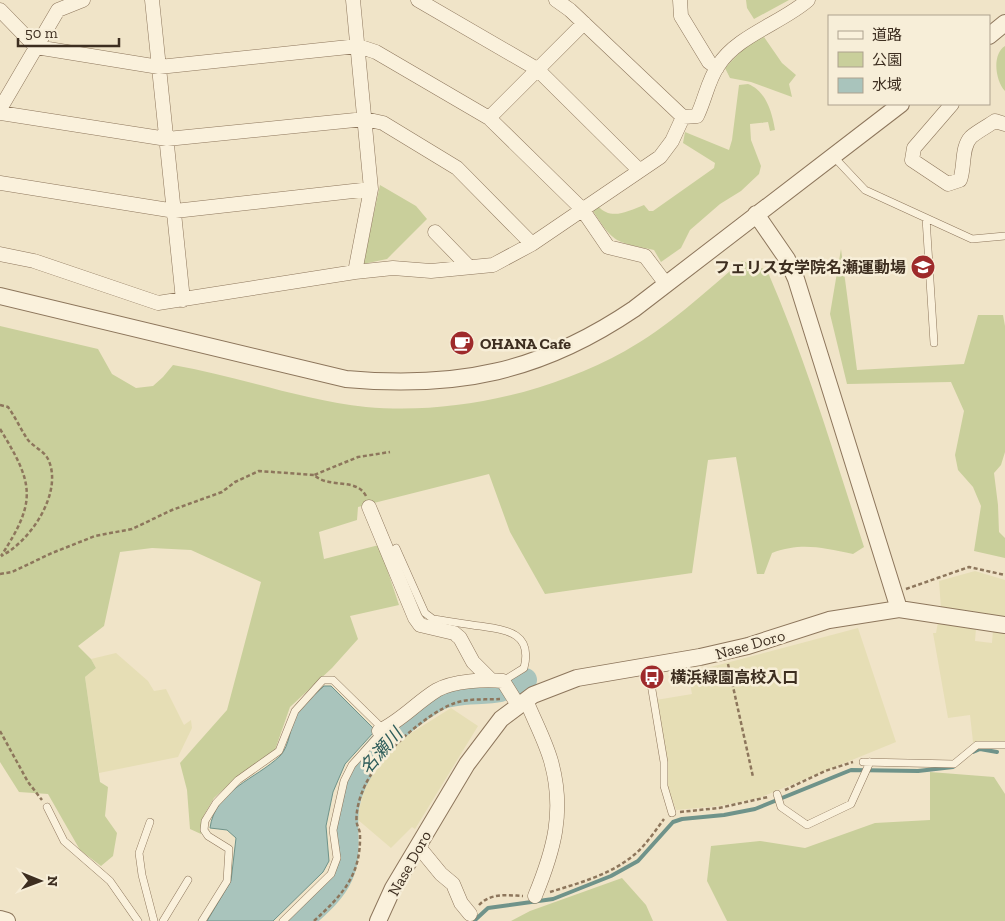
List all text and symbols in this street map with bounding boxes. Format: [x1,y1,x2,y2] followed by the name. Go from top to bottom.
[18,15,119,47] scale bar
[828,15,990,105] legend
[25,24,58,42] text: 50 m
[872,26,902,44] text: 道路
[872,51,902,69] text: 公園
[872,76,902,94] text: 水域
[910,254,936,280] school or university icon: フェリス女学院名瀬運動場
[714,258,906,277] place label: フェリス女学院名瀬運動場
[449,330,475,356] cafe icon: OHANA Cafe
[480,334,571,353] place label: OHANA Cafe
[713,625,787,663] street label: Nase Doro
[639,664,665,690] bus stop icon: 横浜緑園高校入口
[670,668,798,687] place label: 横浜緑園高校入口
[355,722,408,779] water label: 名瀬川
[384,827,435,899] street label: Nase Doro
[15,856,65,906] north arrow
[44,876,61,887] text: N

